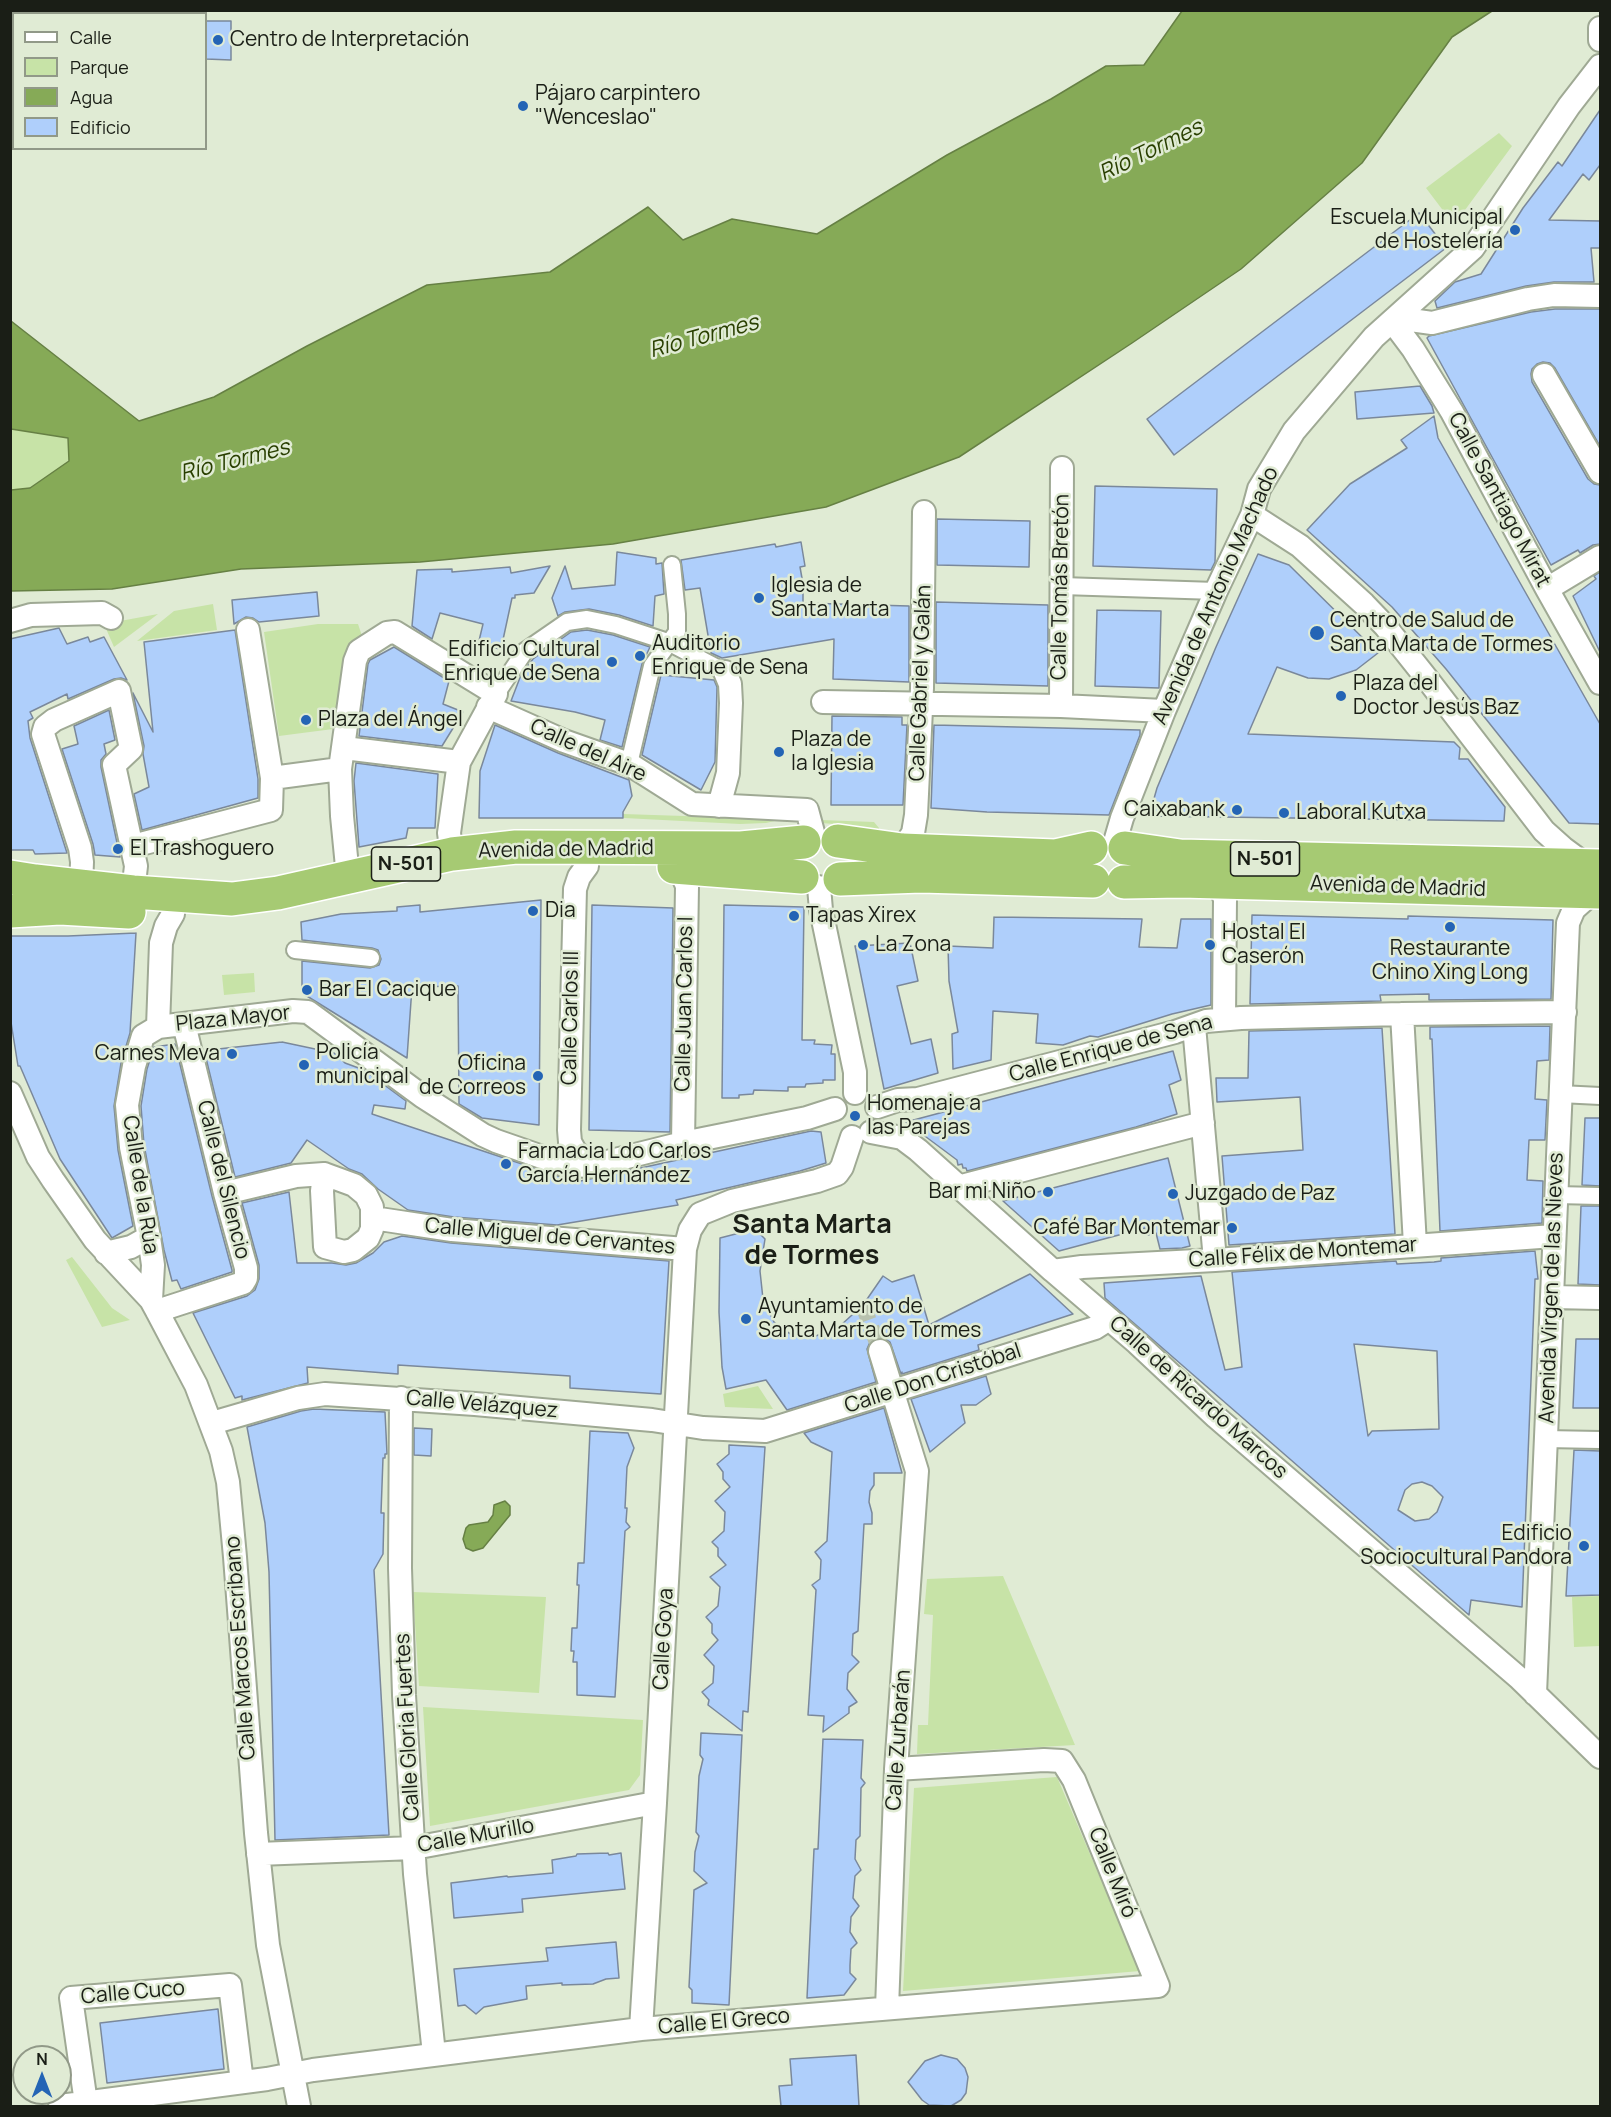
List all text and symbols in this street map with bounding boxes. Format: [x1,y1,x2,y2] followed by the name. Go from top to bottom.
[12,12,207,150] legend
[70,25,112,49] text: Calle
[230,27,469,53] place label: Centro de Interpretación
[211,33,225,47] marker: Centro de Interpretación
[70,55,129,79] text: Parque
[535,81,700,131] place label: Pájaro carpintero "Wenceslao"
[70,85,113,109] text: Agua
[516,99,530,113] marker: Pájaro carpintero "Wenceslao"
[70,115,131,139] text: Edificio
[1095,115,1207,187] water label: Río Tormes
[1330,205,1503,255] place label: Escuela Municipal de Hostelería
[1508,223,1522,237] marker: Escuela Municipal de Hostelería
[647,310,761,364] water label: Río Tormes
[1442,408,1556,592] street label: Calle Santiago Mirat
[178,435,292,487] water label: Río Tormes
[1148,463,1284,729] street label: Avenida de Antonio Machado
[1047,494,1075,680] street label: Calle Tomás Bretón
[771,573,889,623] place label: Iglesia de Santa Marta
[905,584,937,782] street label: Calle Gabriel y Galán
[752,591,766,605] marker: Iglesia de Santa Marta
[1330,608,1553,658] place label: Centro de Salud de Santa Marta de Tormes
[1308,624,1326,642] marker: Centro de Salud de Santa Marta de Tormes
[652,631,808,681] place label: Auditorio Enrique de Sena
[444,637,600,687] place label: Edificio Cultural Enrique de Sena
[633,649,647,663] marker: Auditorio Enrique de Sena
[605,655,619,669] marker: Edificio Cultural Enrique de Sena
[1353,671,1520,721] place label: Plaza del Doctor Jesús Baz
[1334,689,1348,703] marker: Plaza del Doctor Jesús Baz
[318,707,463,733] place label: Plaza del Ángel
[299,713,313,727] marker: Plaza del Ángel
[526,714,650,788] street label: Calle del Aire
[791,727,874,777] place label: Plaza de la Iglesia
[772,745,786,759] marker: Plaza de la Iglesia
[1124,797,1225,823] place label: Caixabank
[1296,800,1426,826] place label: Laboral Kutxa
[1230,803,1244,817] marker: Caixabank
[1277,806,1291,820] marker: Laboral Kutxa
[130,836,274,862] place label: El Trashoguero
[478,836,654,864] street label: Avenida de Madrid
[111,842,125,856] marker: El Trashoguero
[1230,842,1300,876] road number: N-501
[372,847,440,881] road number: N-501
[1310,871,1486,903] street label: Avenida de Madrid
[545,898,576,924] place label: Dia
[806,903,916,929] place label: Tapas Xirex
[526,904,540,918] marker: Dia
[787,909,801,923] marker: Tapas Xirex
[671,916,699,1092] street label: Calle Juan Carlos I
[1222,920,1306,970] place label: Hostal El Caserón
[1443,920,1457,934] marker: Restaurante Chino Xing Long
[875,932,951,958] place label: La Zona
[1372,936,1528,986] place label: Restaurante Chino Xing Long
[856,938,870,952] marker: La Zona
[1203,938,1217,952] marker: Hostal El Caserón
[557,951,585,1085] street label: Calle Carlos III
[319,977,456,1003] place label: Bar El Cacique
[300,983,314,997] marker: Bar El Cacique
[175,1000,291,1038] street label: Plaza Mayor
[1007,1010,1215,1088] street label: Calle Enrique de Sena
[316,1040,409,1090] place label: Policía municipal
[95,1041,220,1067] place label: Carnes Meva
[225,1047,239,1061] marker: Carnes Meva
[419,1051,526,1101] place label: Oficina de Correos
[297,1058,311,1072] marker: Policía municipal
[531,1069,545,1083] marker: Oficina de Correos
[867,1091,981,1141] place label: Homenaje a las Parejas
[191,1098,255,1262] street label: Calle del Silencio
[848,1109,862,1123] marker: Homenaje a las Parejas
[117,1114,163,1256] street label: Calle de la Rúa
[518,1139,711,1189] place label: Farmacia Ldo Carlos García Hernández
[1535,1152,1569,1424] street label: Avenida Virgen de las Nieves
[499,1157,513,1171] marker: Farmacia Ldo Carlos García Hernández
[929,1179,1036,1205] place label: Bar mi Niño
[1185,1181,1335,1207] place label: Juzgado de Paz
[1041,1185,1055,1199] marker: Bar mi Niño
[1166,1187,1180,1201] marker: Juzgado de Paz
[732,1209,892,1272] district label: Santa Marta de Tormes
[424,1214,676,1260] street label: Calle Miguel de Cervantes
[1034,1215,1220,1241] place label: Café Bar Montemar
[1225,1221,1239,1235] marker: Café Bar Montemar
[1188,1232,1418,1274] street label: Calle Félix de Montemar
[758,1294,981,1344] place label: Ayuntamiento de Santa Marta de Tormes
[1104,1311,1292,1485] street label: Calle de Ricardo Marcos
[739,1312,753,1326] marker: Ayuntamiento de Santa Marta de Tormes
[842,1339,1024,1419] street label: Calle Don Cristóbal
[405,1386,559,1424] street label: Calle Velázquez
[1360,1521,1572,1571] place label: Edificio Sociocultural Pandora
[221,1535,261,1761] street label: Calle Marcos Escribano
[1577,1539,1591,1553] marker: Edificio Sociocultural Pandora
[649,1587,679,1691] street label: Calle Goya
[391,1633,425,1821] street label: Calle Gloria Fuertes
[882,1669,916,1811] street label: Calle Zurbarán
[416,1813,536,1859] street label: Calle Murillo
[1082,1824,1142,1922] street label: Calle Miró
[80,1976,186,2010] street label: Calle Cuco
[657,2004,791,2040] street label: Calle El Greco
[12,2045,72,2105] north arrow
[36,2048,48,2070] text: N

